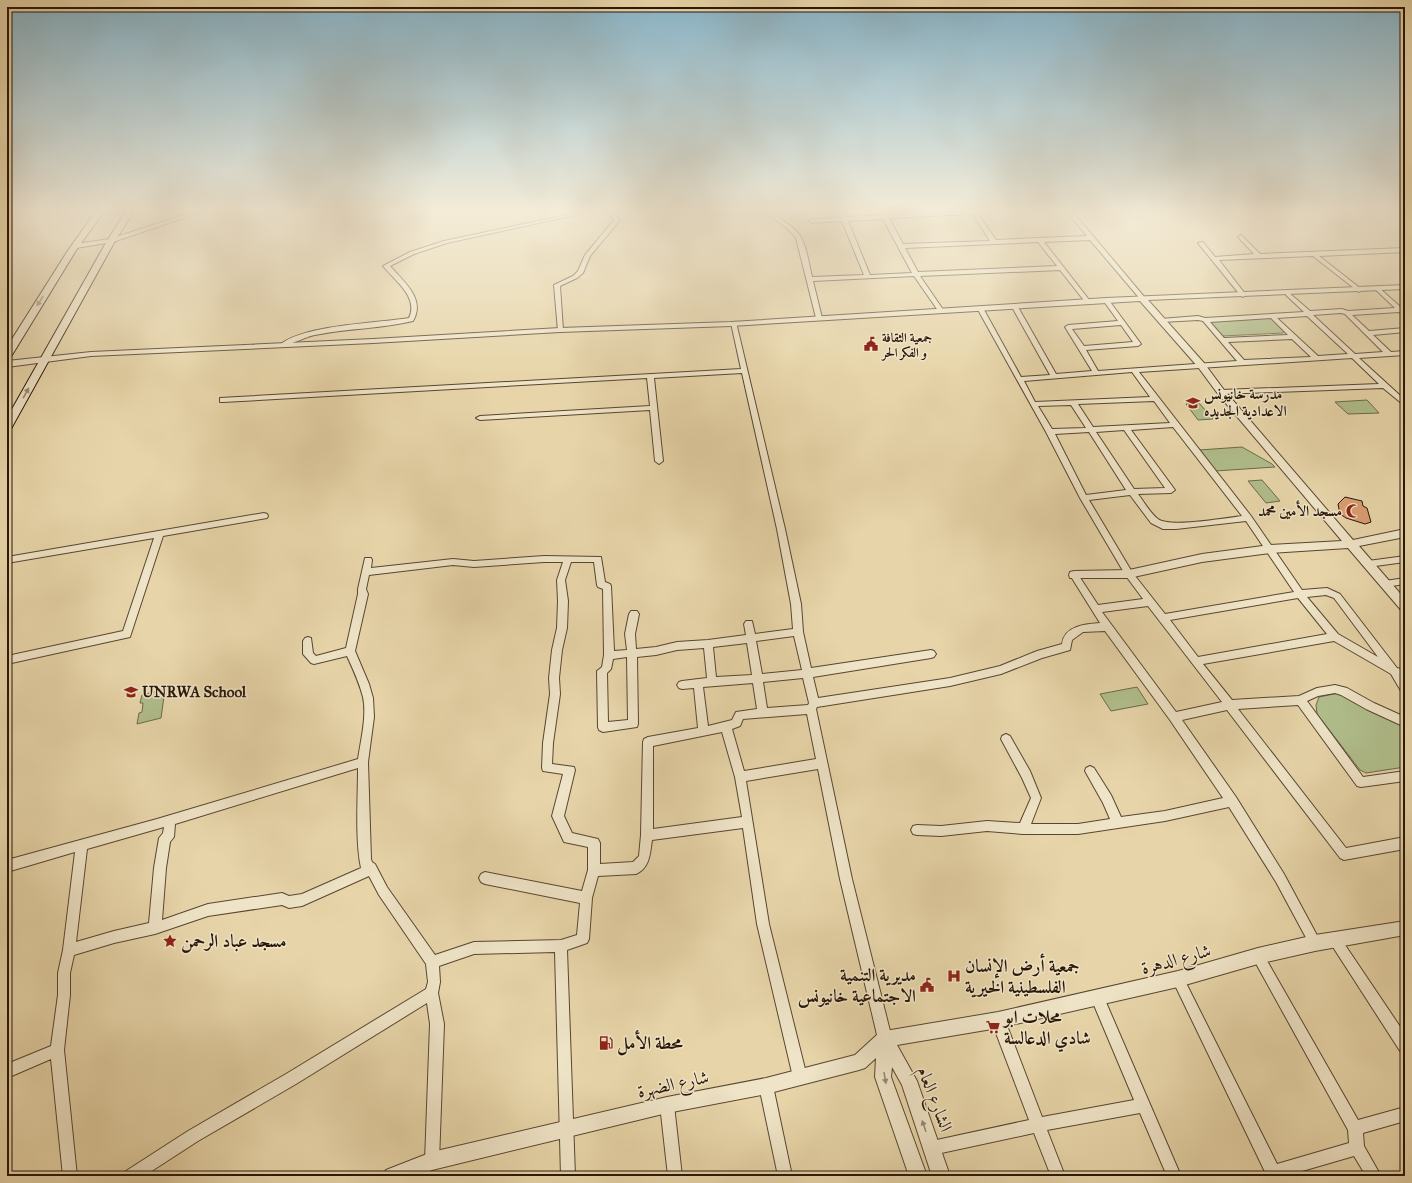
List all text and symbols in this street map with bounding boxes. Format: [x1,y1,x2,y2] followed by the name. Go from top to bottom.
[36,296,44,307] one-way arrow
[880,330,932,361] place label: جمعية الثقافة و الفكر الحر
[863,336,879,352] public building icon: جمعية الثقافة و الفكر الحر
[1204,385,1287,420] place label: مدرسة خانيونس الاعدادية الجديده
[22,387,29,399] one-way arrow
[1185,395,1201,411] school or university icon: مدرسة خانيونس الاعدادية الجديده
[1258,500,1342,520] place label: مسجد الأمين محمد
[1345,503,1361,519] mosque icon: مسجد الأمين محمد
[142,683,247,701] place label: UNRWA School
[123,684,139,700] school or university icon: UNRWA School
[181,930,287,953] place label: مسجد عباد الرحمن
[162,933,178,949] place icon: مسجد عباد الرحمن
[1139,939,1214,983] street label: شارع الدهرة
[965,953,1080,998] place label: جمعية أرض الإنسان الفلسطينية الخيرية
[798,964,916,1008] place label: مديرية التنمية الاجتماعية خانيونس
[946,968,962,984] hospital icon: جمعية أرض الإنسان الفلسطينية الخيرية
[919,977,935,993] public building icon: مديرية التنمية الاجتماعية خانيونس
[1002,1006,1091,1053] place label: محلات ابو شادي الدعالسة
[985,1019,1001,1035] supermarket icon: محلات ابو شادي الدعالسة
[617,1029,684,1056] place label: محطة الأمل
[598,1035,614,1051] fuel station icon: محطة الأمل
[908,1063,958,1137] street label: الشارع العام
[635,1066,712,1106] street label: شارع الضهرة
[882,1071,888,1084] one-way arrow
[921,1119,927,1131] one-way arrow

